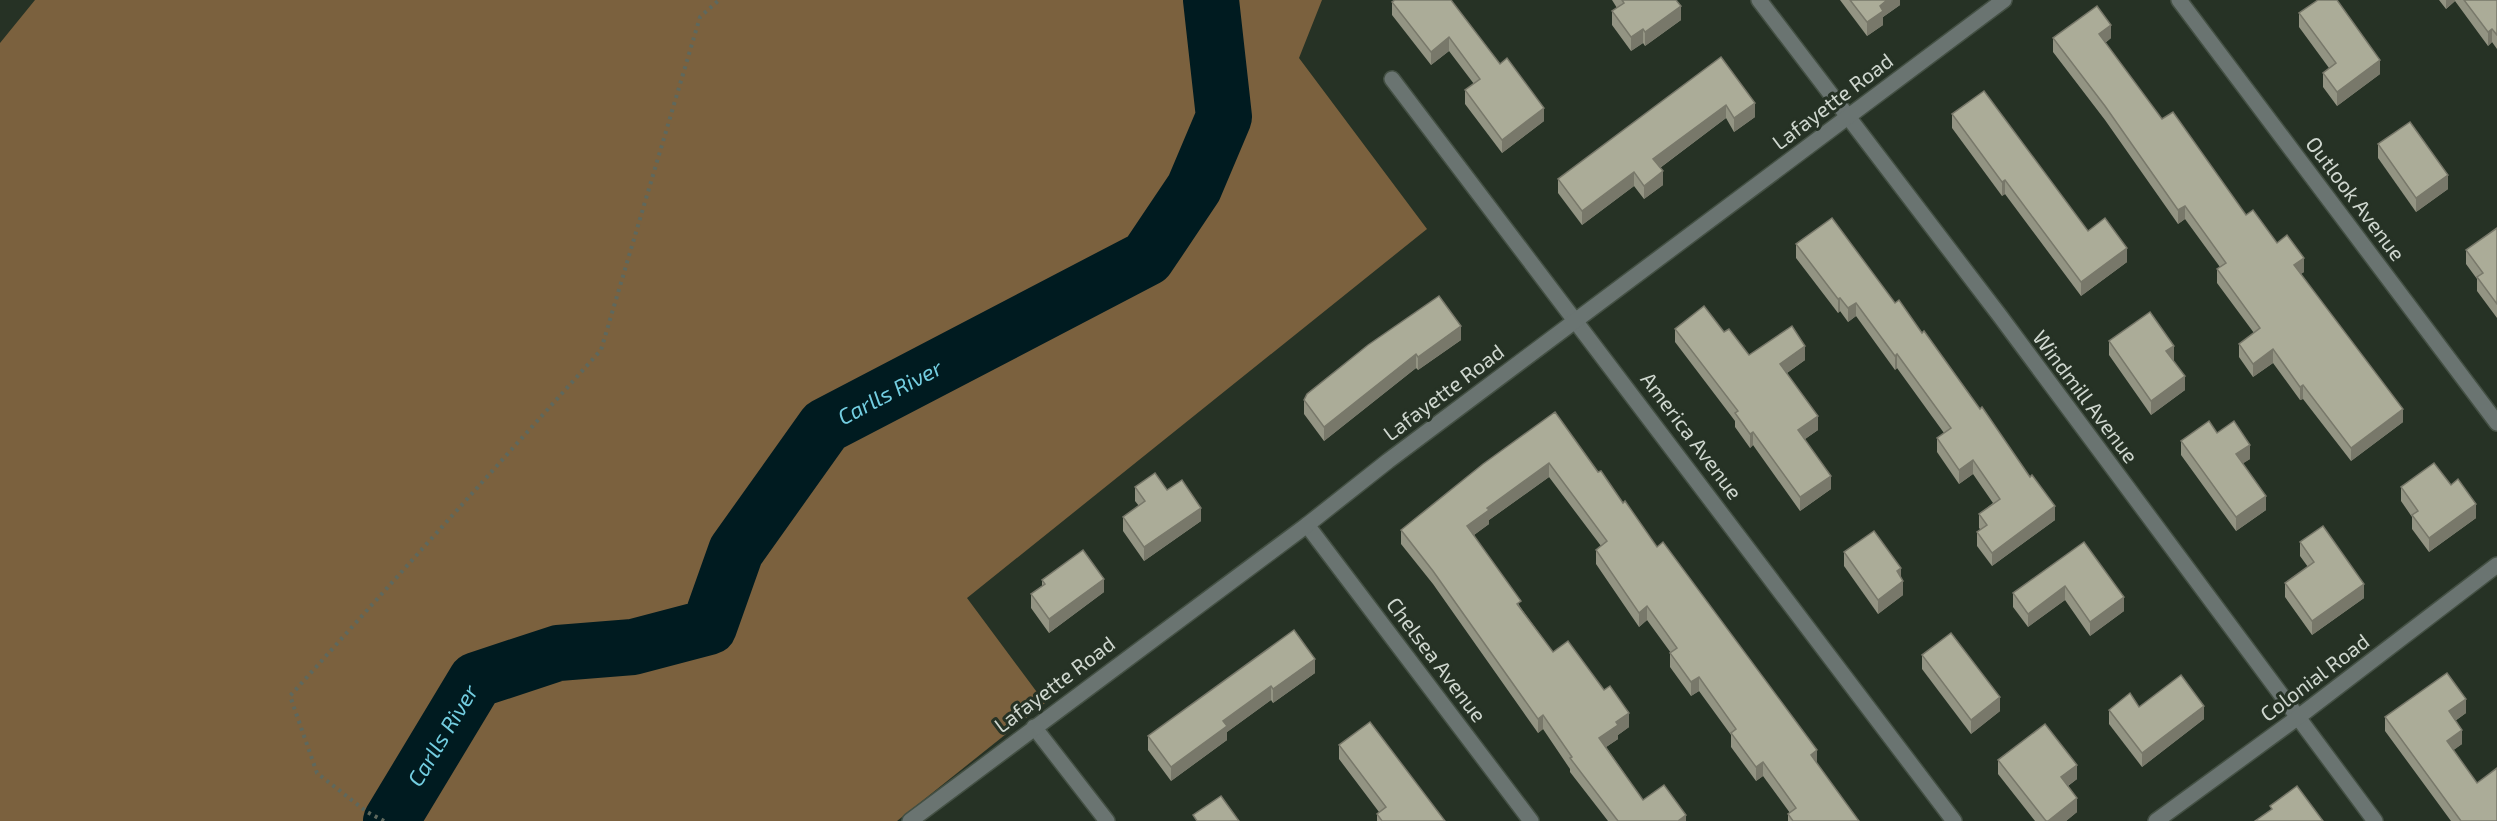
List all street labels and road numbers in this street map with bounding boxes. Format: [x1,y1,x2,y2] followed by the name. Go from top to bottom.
[1767,47,1897,154] street label: Lafayette Road
[2301,131,2411,265] street label: Outlook Avenue
[2028,325,2144,467] street label: Windmill Avenue
[1378,338,1508,445] street label: Lafayette Road
[1636,367,1748,504] street label: America Avenue
[1382,592,1492,726] street label: Chelsea Avenue
[2255,628,2373,726] street label: Colonial Road
[989,630,1119,737] street label: Lafayette Road

